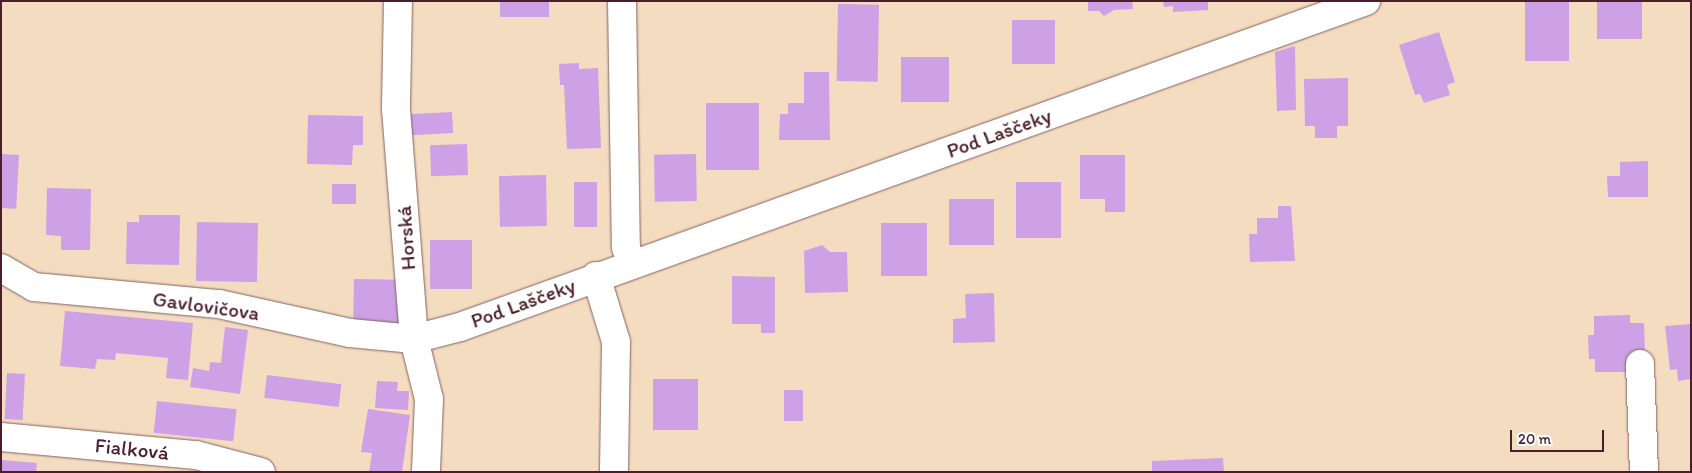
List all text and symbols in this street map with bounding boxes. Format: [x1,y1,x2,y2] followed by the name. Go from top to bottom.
[943,102,1055,164] street label: Pod Laščeky
[391,205,421,271] street label: Horská
[467,272,579,334] street label: Pod Laščeky
[151,286,261,326] street label: Gavlovičova
[1512,420,1606,452] scale bar
[1518,430,1551,448] text: 20 m
[94,433,170,465] street label: Fialková

